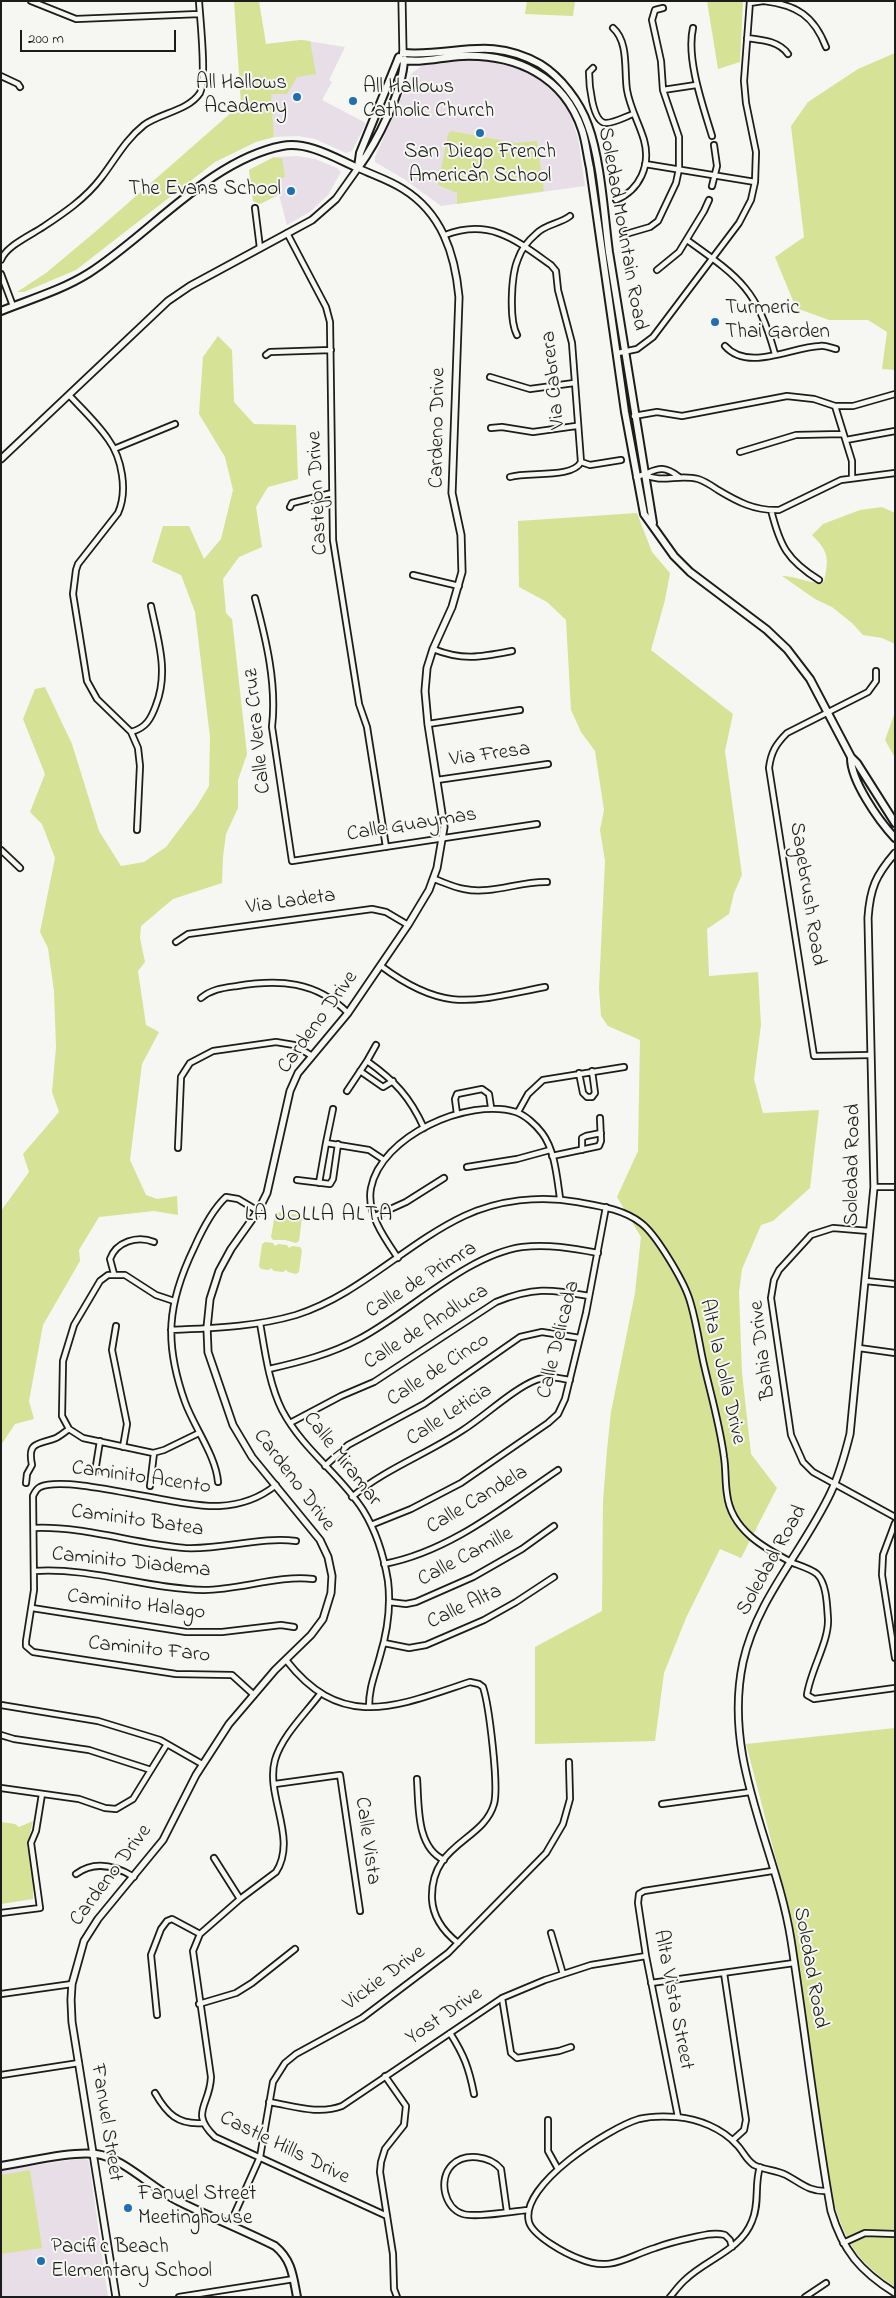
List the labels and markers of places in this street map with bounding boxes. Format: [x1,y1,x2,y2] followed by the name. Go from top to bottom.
[196,72,287,122] place label: All Hallows Academy
[363,76,494,126] place label: All Hallows Catholic Church
[291,91,303,103] marker: All Hallows Academy
[347,95,359,107] marker: All Hallows Catholic Church
[474,127,486,139] marker: San Diego French American School
[404,141,556,191] place label: San Diego French American School
[128,178,281,204] place label: The Evans School
[285,185,297,197] marker: The Evans School
[725,297,830,347] place label: Turmeric Thai Garden
[709,316,721,328] marker: Turmeric Thai Garden
[138,2183,256,2233] place label: Fanuel Street Meetinghouse
[122,2202,134,2214] marker: Fanuel Street Meetinghouse
[51,2236,212,2286] place label: Pacific Beach Elementary School
[35,2255,47,2267] marker: Pacific Beach Elementary School

